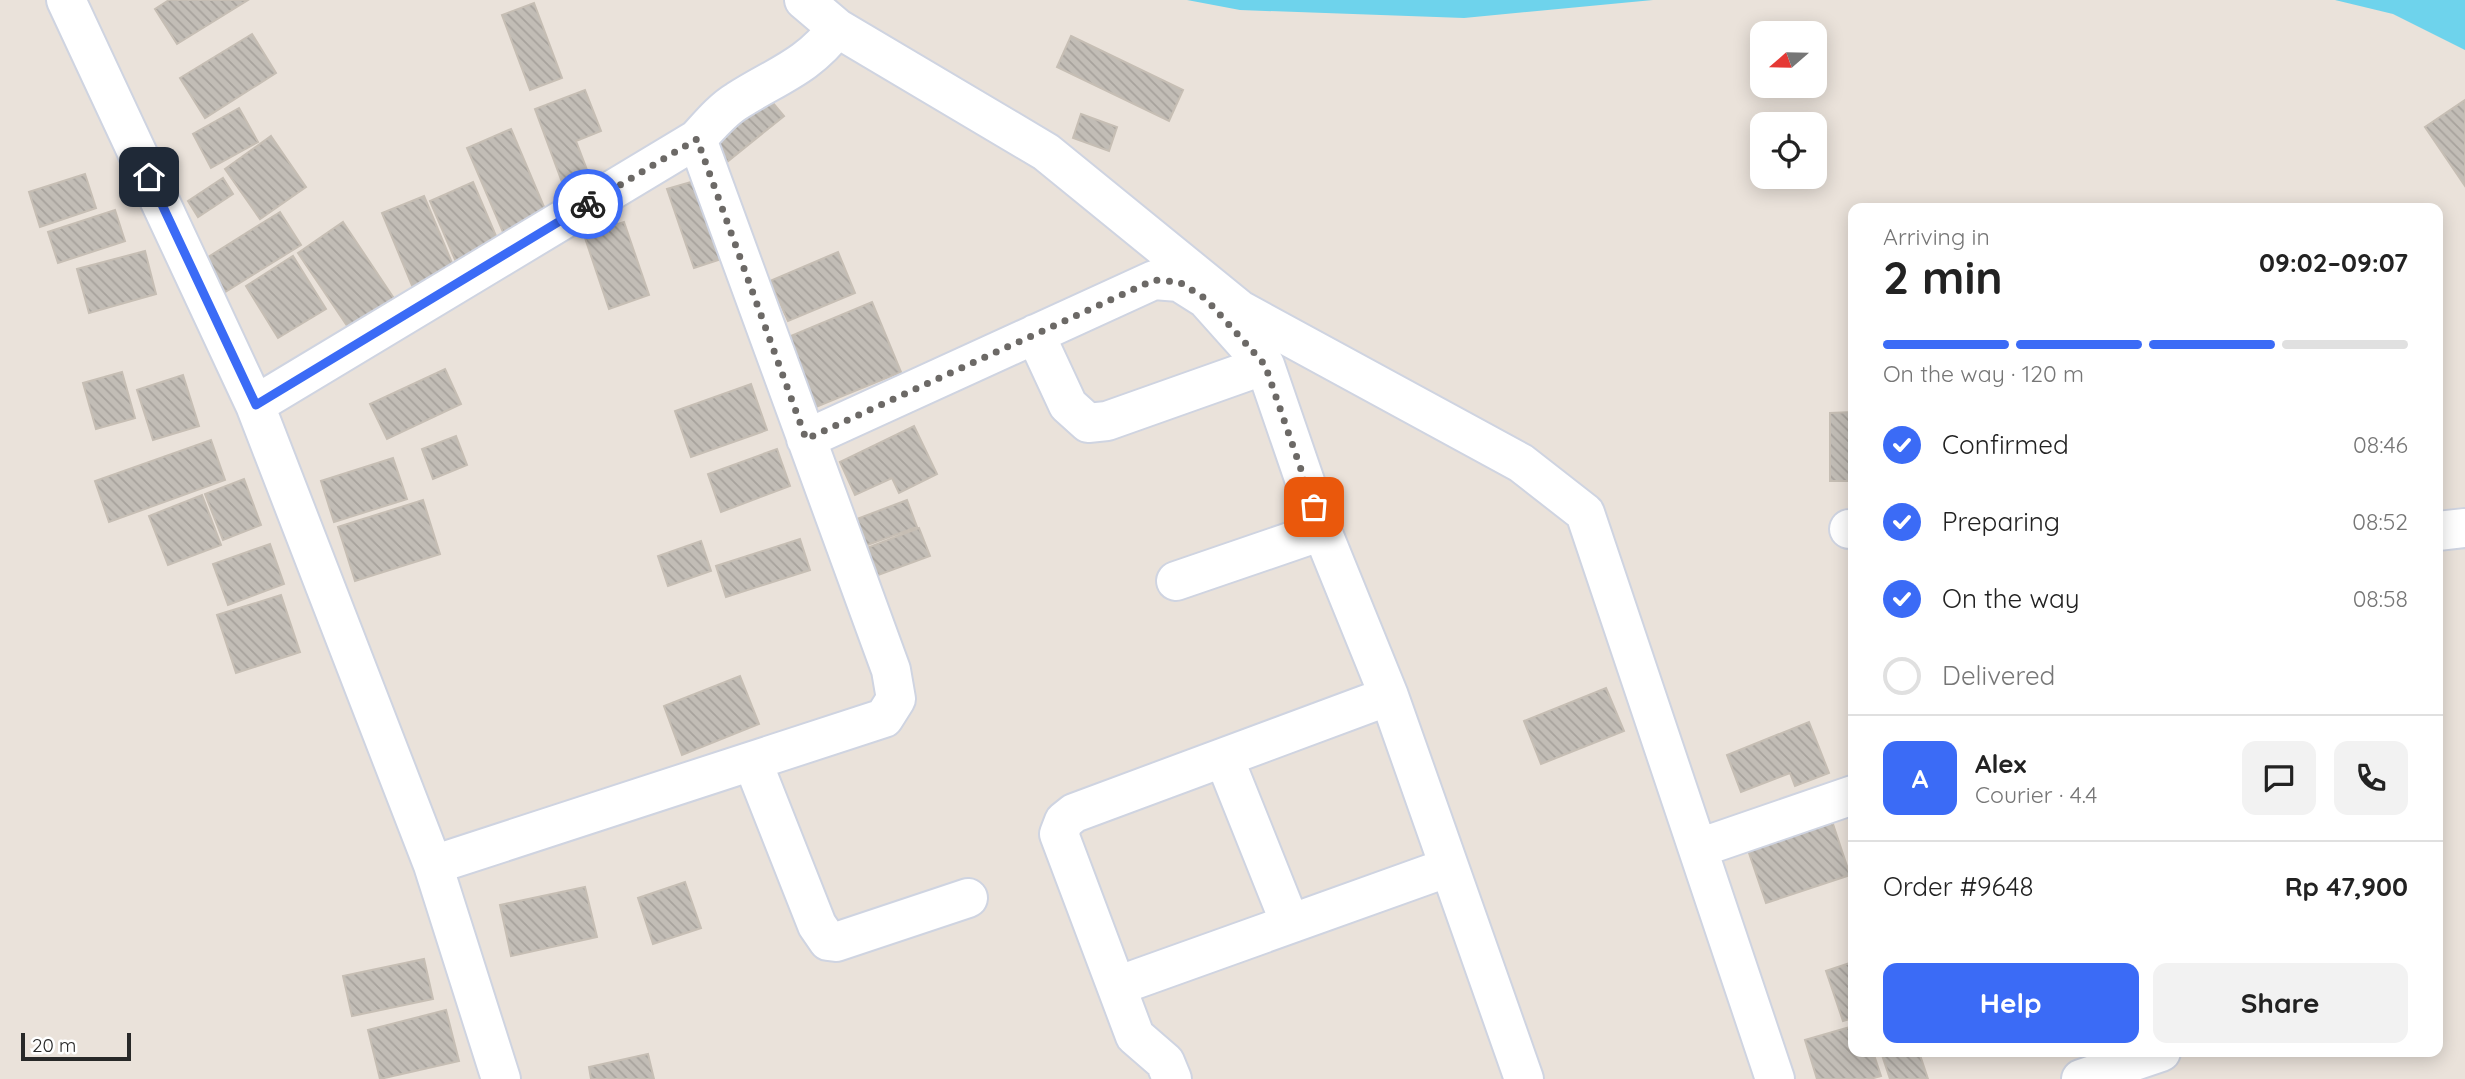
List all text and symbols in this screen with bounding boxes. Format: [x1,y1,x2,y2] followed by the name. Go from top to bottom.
[1750,21,1827,98] north arrow
[1750,21,1827,189] map controls
[1750,112,1827,189] button: locate
[119,147,179,207] pin
[130,158,168,196] icon: home
[553,169,623,239] courier
[569,185,607,223] icon: bike
[1883,222,1990,251] text: Arriving in
[2259,246,2408,279] text: 09:02–09:07
[1883,248,2003,306] text: 2 min
[1883,359,2084,388] text: On the way · 120 m
[1883,426,1921,464] icon: check
[1942,428,2069,461] text: Confirmed
[2353,430,2408,459] text: 08:46
[1284,477,1344,537] pin
[1295,488,1333,526] icon: bag
[1883,503,1921,541] icon: check
[1942,505,2060,538] text: Preparing
[2352,507,2408,536] text: 08:52
[1883,580,1921,618] icon: check
[1942,582,2080,615] text: On the way
[2353,584,2408,613] text: 08:58
[1942,659,2055,692] text: Delivered
[2242,741,2316,815] button: chat
[2334,741,2408,815] button: phone
[1975,747,2026,780] text: Alex
[1912,762,1928,795] text: A
[1975,780,2097,809] text: Courier · 4.4
[1883,870,2034,903] text: Order #9648
[2285,870,2408,903] text: Rp 47,900
[1883,963,2139,1043] button: Help
[2153,963,2408,1043] button: Share
[21,1030,131,1062] scale bar
[32,1033,76,1057] text: 20 m

